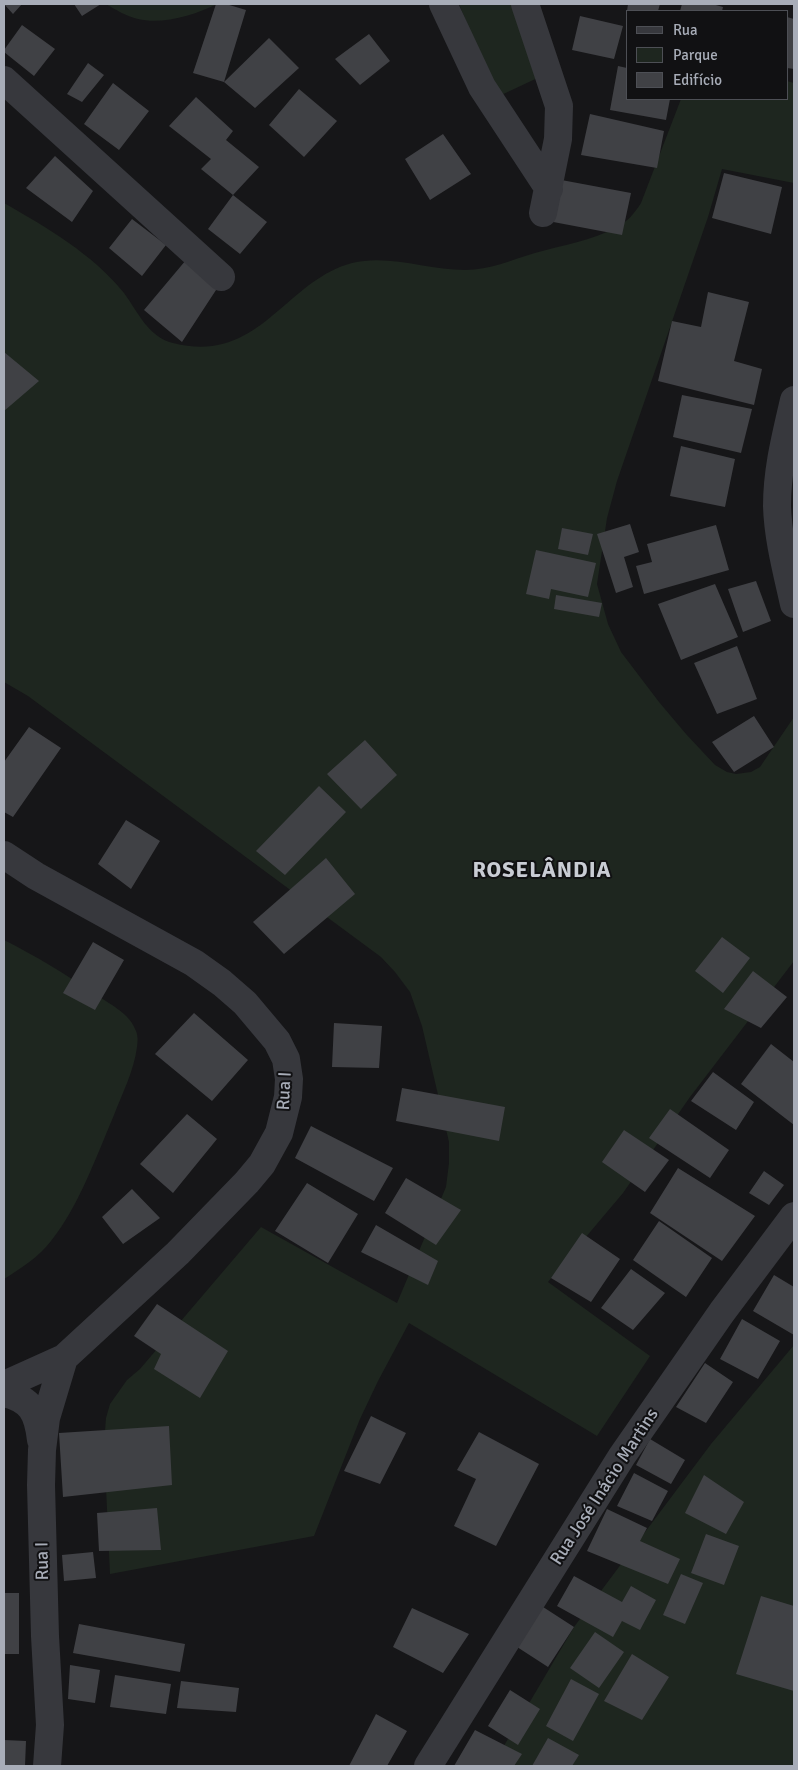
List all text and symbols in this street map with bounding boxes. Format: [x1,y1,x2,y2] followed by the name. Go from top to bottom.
[626,10,788,100] legend
[673,21,698,39] text: Rua
[673,46,718,64] text: Parque
[673,71,722,89] text: Edifício
[471,858,613,884] district label: ROSELÂNDIA
[273,1071,297,1111] street label: Rua I
[546,1405,664,1569] street label: Rua José Inácio Martins
[32,1541,54,1581] street label: Rua I

